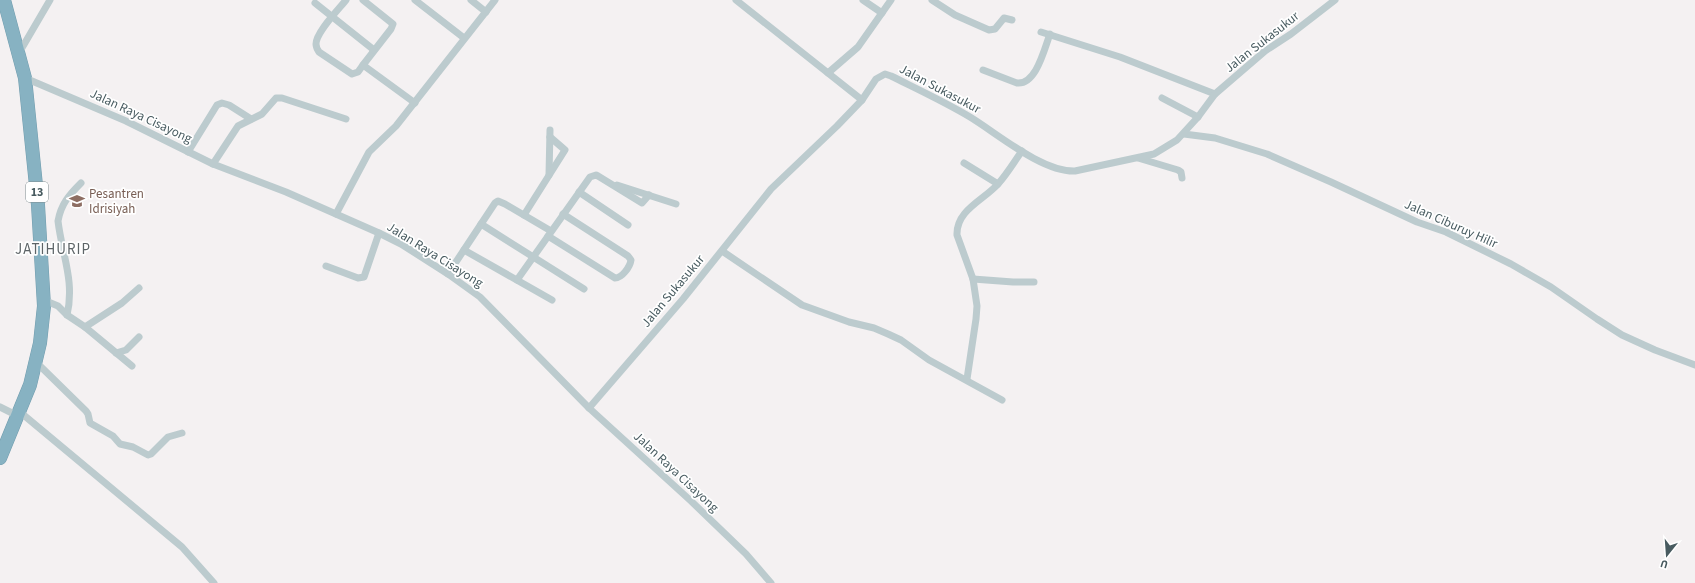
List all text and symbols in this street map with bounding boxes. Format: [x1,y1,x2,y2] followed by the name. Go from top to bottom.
[1221,7,1303,77] street label: Jalan Sukasukur
[896,60,984,118] street label: Jalan Sukasukur
[87,84,195,148] street label: Jalan Raya Cisayong
[26,182,48,202] road number: 13
[89,185,144,218] place label: Pesantren Idrisiyah
[68,192,86,210] school or university icon: Pesantren Idrisiyah
[1402,195,1501,253] street label: Jalan Ciburuy Hilir
[383,218,487,292] street label: Jalan Raya Cisayong
[15,239,91,260] district label: JATIHURIP
[637,251,709,331] street label: Jalan Sukasukur
[629,428,723,517] street label: Jalan Raya Cisayong
[1647,535,1687,575] north arrow
[1659,556,1670,572] text: U

